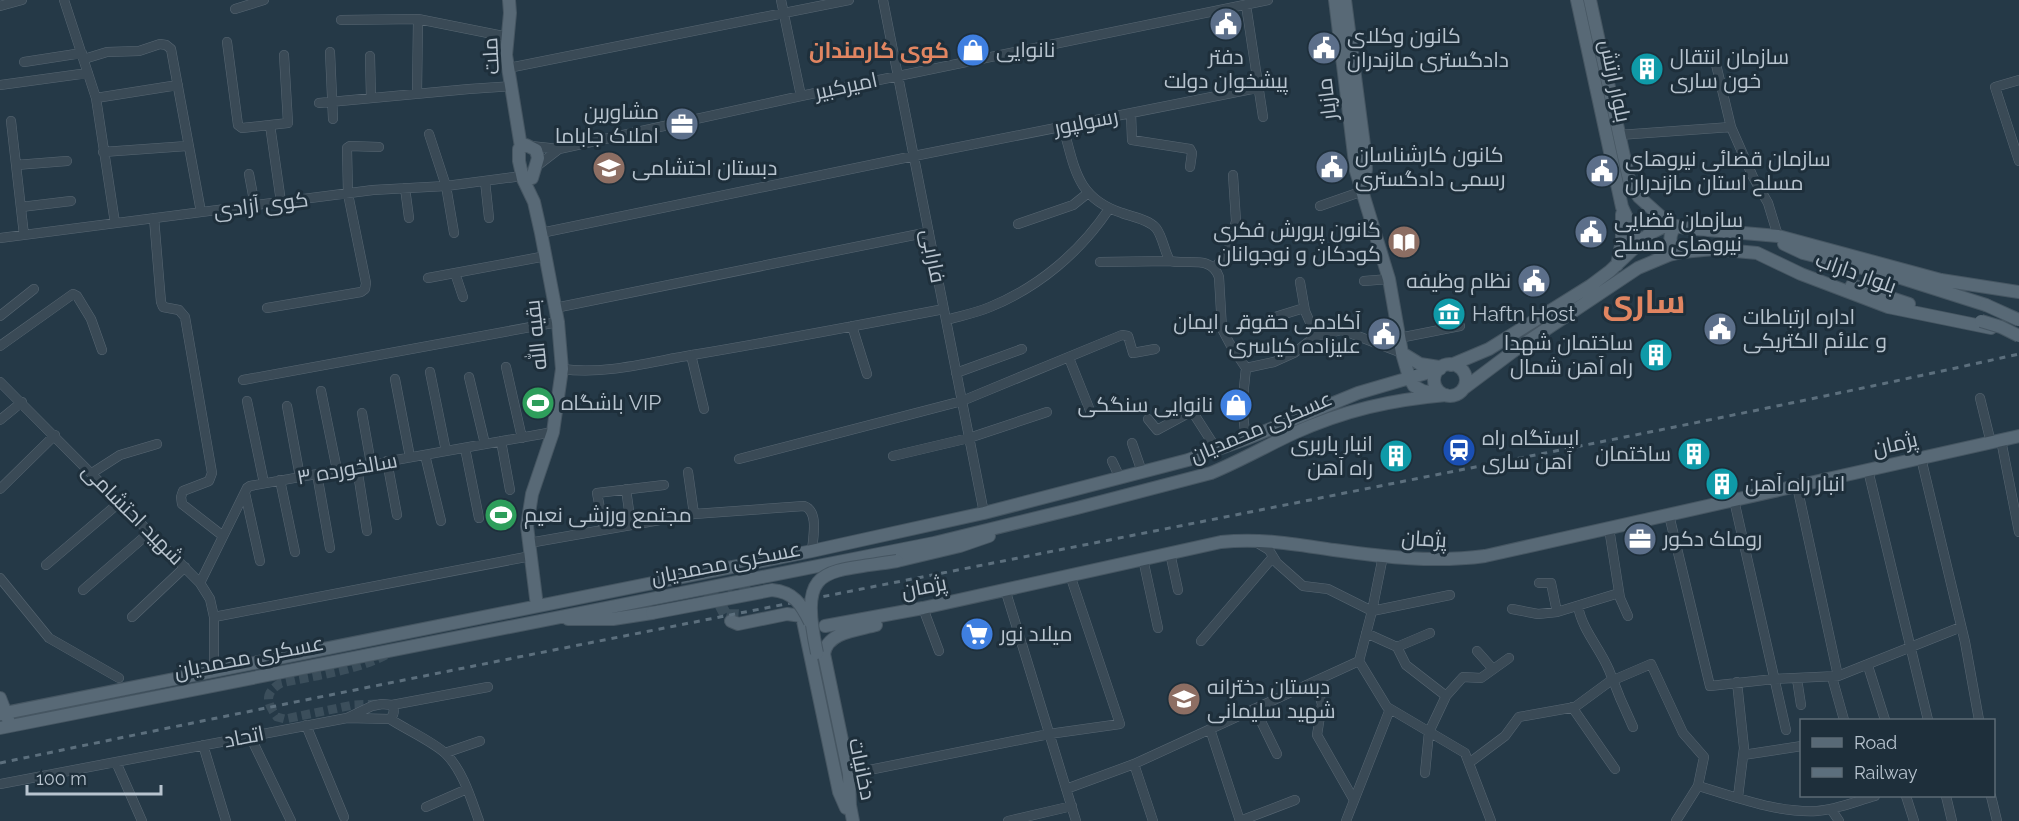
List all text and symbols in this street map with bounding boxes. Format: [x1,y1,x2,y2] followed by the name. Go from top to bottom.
[1208,6,1244,42] public building icon: دفتر پیشخوان دولت
[1347,23,1509,73] place label: کانون وکلای دادگستری مازندران
[1306,30,1342,66] public building icon: کانون وکلای دادگستری مازندران
[955,32,991,68] shop icon: نانوایی
[477,37,504,75] street label: ملت
[809,37,949,64] district label: کوی کارمندان
[996,37,1055,63] place label: نانوایی
[1594,37,1636,125] street label: بلوار ارتش
[1164,44,1288,95] place label: دفتر پیشخوان دولت
[1670,44,1789,94] place label: سازمان انتقال خون ساری
[1629,51,1665,87] building icon: سازمان انتقال خون ساری
[811,67,879,105] street label: امیرکبیر
[1312,76,1342,123] street label: مازیار
[555,99,659,148] place label: مشاورین املاک جاباما
[1051,103,1120,141] street label: رسولپور
[664,106,700,142] office icon: مشاورین املاک جاباما
[1355,142,1505,192] place label: کانون کارشناسان رسمی دادگستری
[1625,146,1831,197] place label: سازمان قضائی نیروهای مسلح استان مازندران
[1314,149,1350,185] public building icon: کانون کارشناسان رسمی دادگستری
[591,150,627,186] school or university icon: دبستان احتشامی
[1584,153,1620,189] public building icon: سازمان قضائی نیروهای مسلح استان مازندران
[632,155,777,181] place label: دبستان احتشامی
[212,186,310,224] street label: کوی آزادی
[1614,207,1743,258] place label: سازمان قضایی نیروهای مسلح
[1573,214,1609,250] public building icon: سازمان قضایی نیروهای مسلح
[1213,217,1381,267] place label: کانون پرورش فکری کودکان و نوجوانان
[1386,224,1422,260] library icon: کانون پرورش فکری کودکان و نوجوانان
[915,227,951,285] street label: فارابی
[1812,246,1900,299] street label: بلوار داراب
[1516,263,1552,299] public building icon: نظام وظیفه
[1406,268,1511,295] place label: نظام وظیفه
[1602,282,1686,321] district label: ساری
[1431,296,1467,332] museum icon: Haftn Host
[518,299,552,372] street label: بقیه الله
[1472,301,1575,326] place label: Haftn Host
[1743,304,1887,355] place label: اداره ارتباطات و علائم الکتریکی
[1173,309,1361,359] place label: آکادمی حقوقی ایمان علیزاده کیاسری
[1702,311,1738,347] public building icon: اداره ارتباطات و علائم الکتریکی
[1366,316,1402,352] public building icon: آکادمی حقوقی ایمان علیزاده کیاسری
[1504,330,1633,380] place label: ساختمان شهدا راه آهن شمال
[1638,337,1674,373] building icon: ساختمان شهدا راه آهن شمال
[520,385,556,421] sports icon: باشگاه VIP
[1186,385,1336,469] street label: عسکری محمدیان
[1218,387,1254,423] shop icon: نانوایی سنگکی
[561,390,661,415] place label: باشگاه VIP
[1077,392,1213,418] place label: نانوایی سنگکی
[1482,425,1580,475] place label: ایستگاه راه آهن ساری
[1870,426,1921,463] street label: پژمان
[1290,431,1373,481] place label: انبار باربری راه آهن
[1441,432,1477,468] station icon: ایستگاه راه آهن ساری
[1676,436,1712,472] building icon: ساختمان
[1378,438,1414,474] building icon: انبار باربری راه آهن
[1595,441,1671,467] place label: ساختمان
[295,447,399,490] street label: سالخورده ۳
[77,458,189,570] street label: شهید احتشامی
[1704,466,1740,502] building icon: انبار راه آهن
[1745,471,1845,497] place label: انبار راه آهن
[483,497,519,533] sports icon: مجتمع ورزشی نعیم
[524,502,692,529] place label: مجتمع ورزشی نعیم
[1622,521,1658,557] office icon: روماک دکور
[1401,525,1448,554] street label: پژمان
[1662,526,1762,551] place label: روماک دکور
[649,536,803,590] street label: عسکری محمدیان
[899,570,949,605] street label: پژمان
[959,616,995,652] supermarket icon: میلاد نور
[999,621,1073,646] place label: میلاد نور
[172,630,326,684] street label: عسکری محمدیان
[1207,674,1336,724] place label: دبستان دخترانه شهید سلیمانی
[1166,681,1202,717] school or university icon: دبستان دخترانه شهید سلیمانی
[1800,719,1995,797] legend
[222,720,266,753] street label: اتحاد
[1854,732,1897,753] text: Road
[844,736,881,802] street label: دخانیات
[27,758,160,796] scale bar
[1854,762,1918,783] text: Railway
[36,768,87,789] text: 100 m

